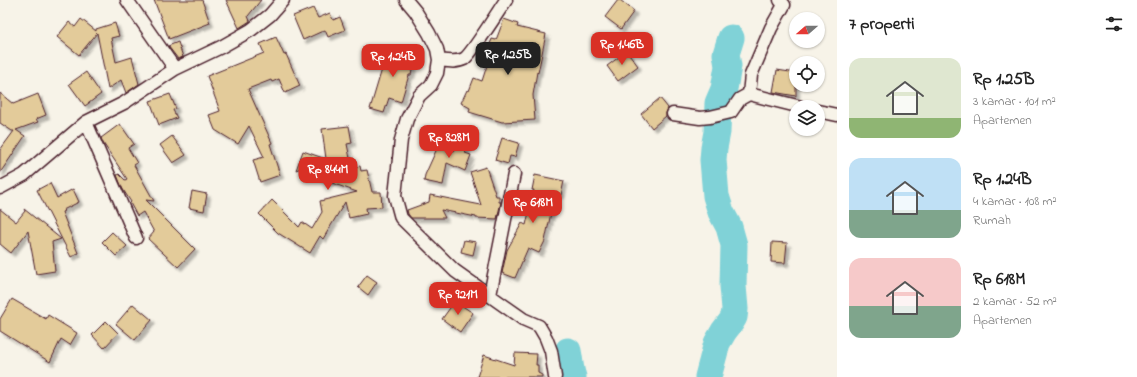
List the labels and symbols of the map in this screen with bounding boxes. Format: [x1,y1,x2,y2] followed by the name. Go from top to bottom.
[789,12,825,48] north arrow
[581,32,663,66] pin: Rp 1.46B
[467,42,549,76] pin: Rp 1.25B
[352,44,434,78] pin: Rp 1.24B
[412,125,486,159] pin: Rp 828M
[291,157,365,191] pin: Rp 844M
[496,190,570,224] pin: Rp 618M
[421,282,495,316] pin: Rp 921M

